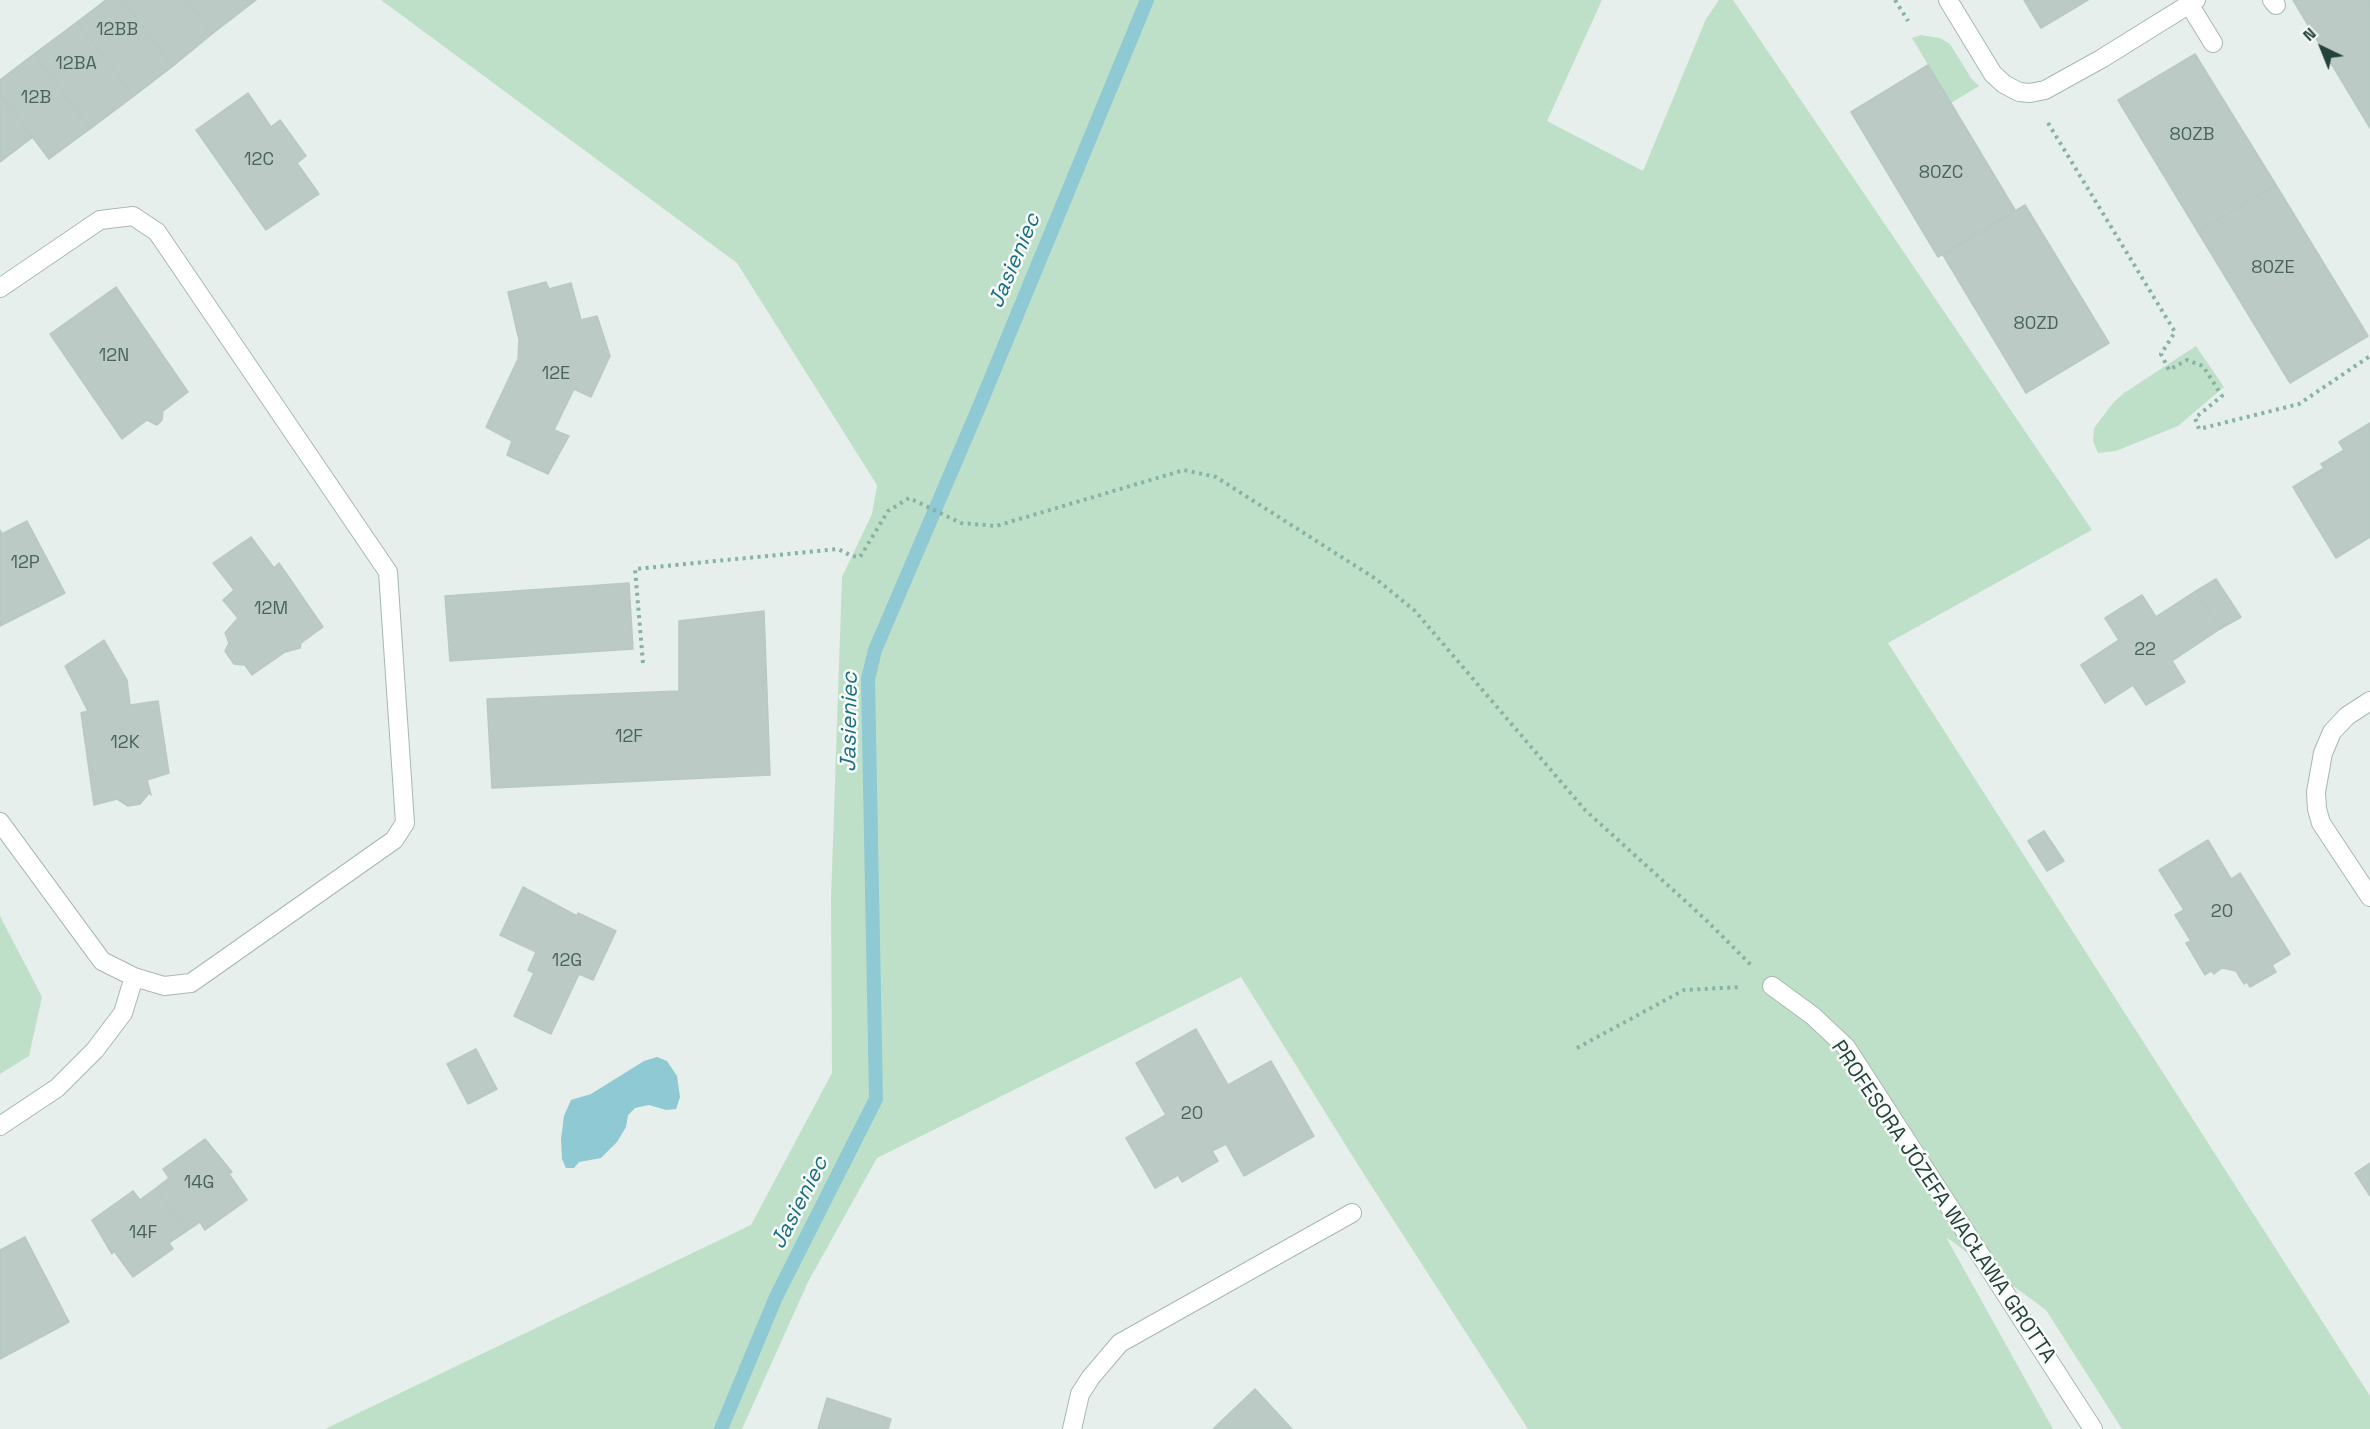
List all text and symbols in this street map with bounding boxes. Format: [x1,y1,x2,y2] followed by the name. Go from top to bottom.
[2292,18,2352,78] north arrow
[96,19,138,41] house number: 12BB
[2298,23,2320,46] text: N
[55,53,97,75] house number: 12BA
[21,87,51,109] house number: 12B
[2169,124,2215,146] house number: 80ZB
[244,149,274,171] house number: 12C
[1919,162,1963,184] house number: 80ZC
[983,210,1047,312] water label: Jasieniec
[2251,257,2295,279] house number: 80ZE
[2013,313,2059,335] house number: 80ZD
[99,345,129,367] house number: 12N
[542,363,570,385] house number: 12E
[10,552,40,574] house number: 12P
[254,598,288,620] house number: 12M
[2134,639,2156,661] house number: 22
[836,672,864,772] water label: Jasieniec
[615,726,643,748] house number: 12F
[110,732,140,754] house number: 12K
[2211,901,2233,923] house number: 20
[552,950,582,972] house number: 12G
[1825,1036,2061,1368] street label: PROFESORA JÓZEFA WACŁAWA GROTTA
[1181,1103,1203,1125] house number: 20
[766,1152,834,1254] water label: Jasieniec
[184,1172,214,1194] house number: 14G
[129,1222,157,1244] house number: 14F

